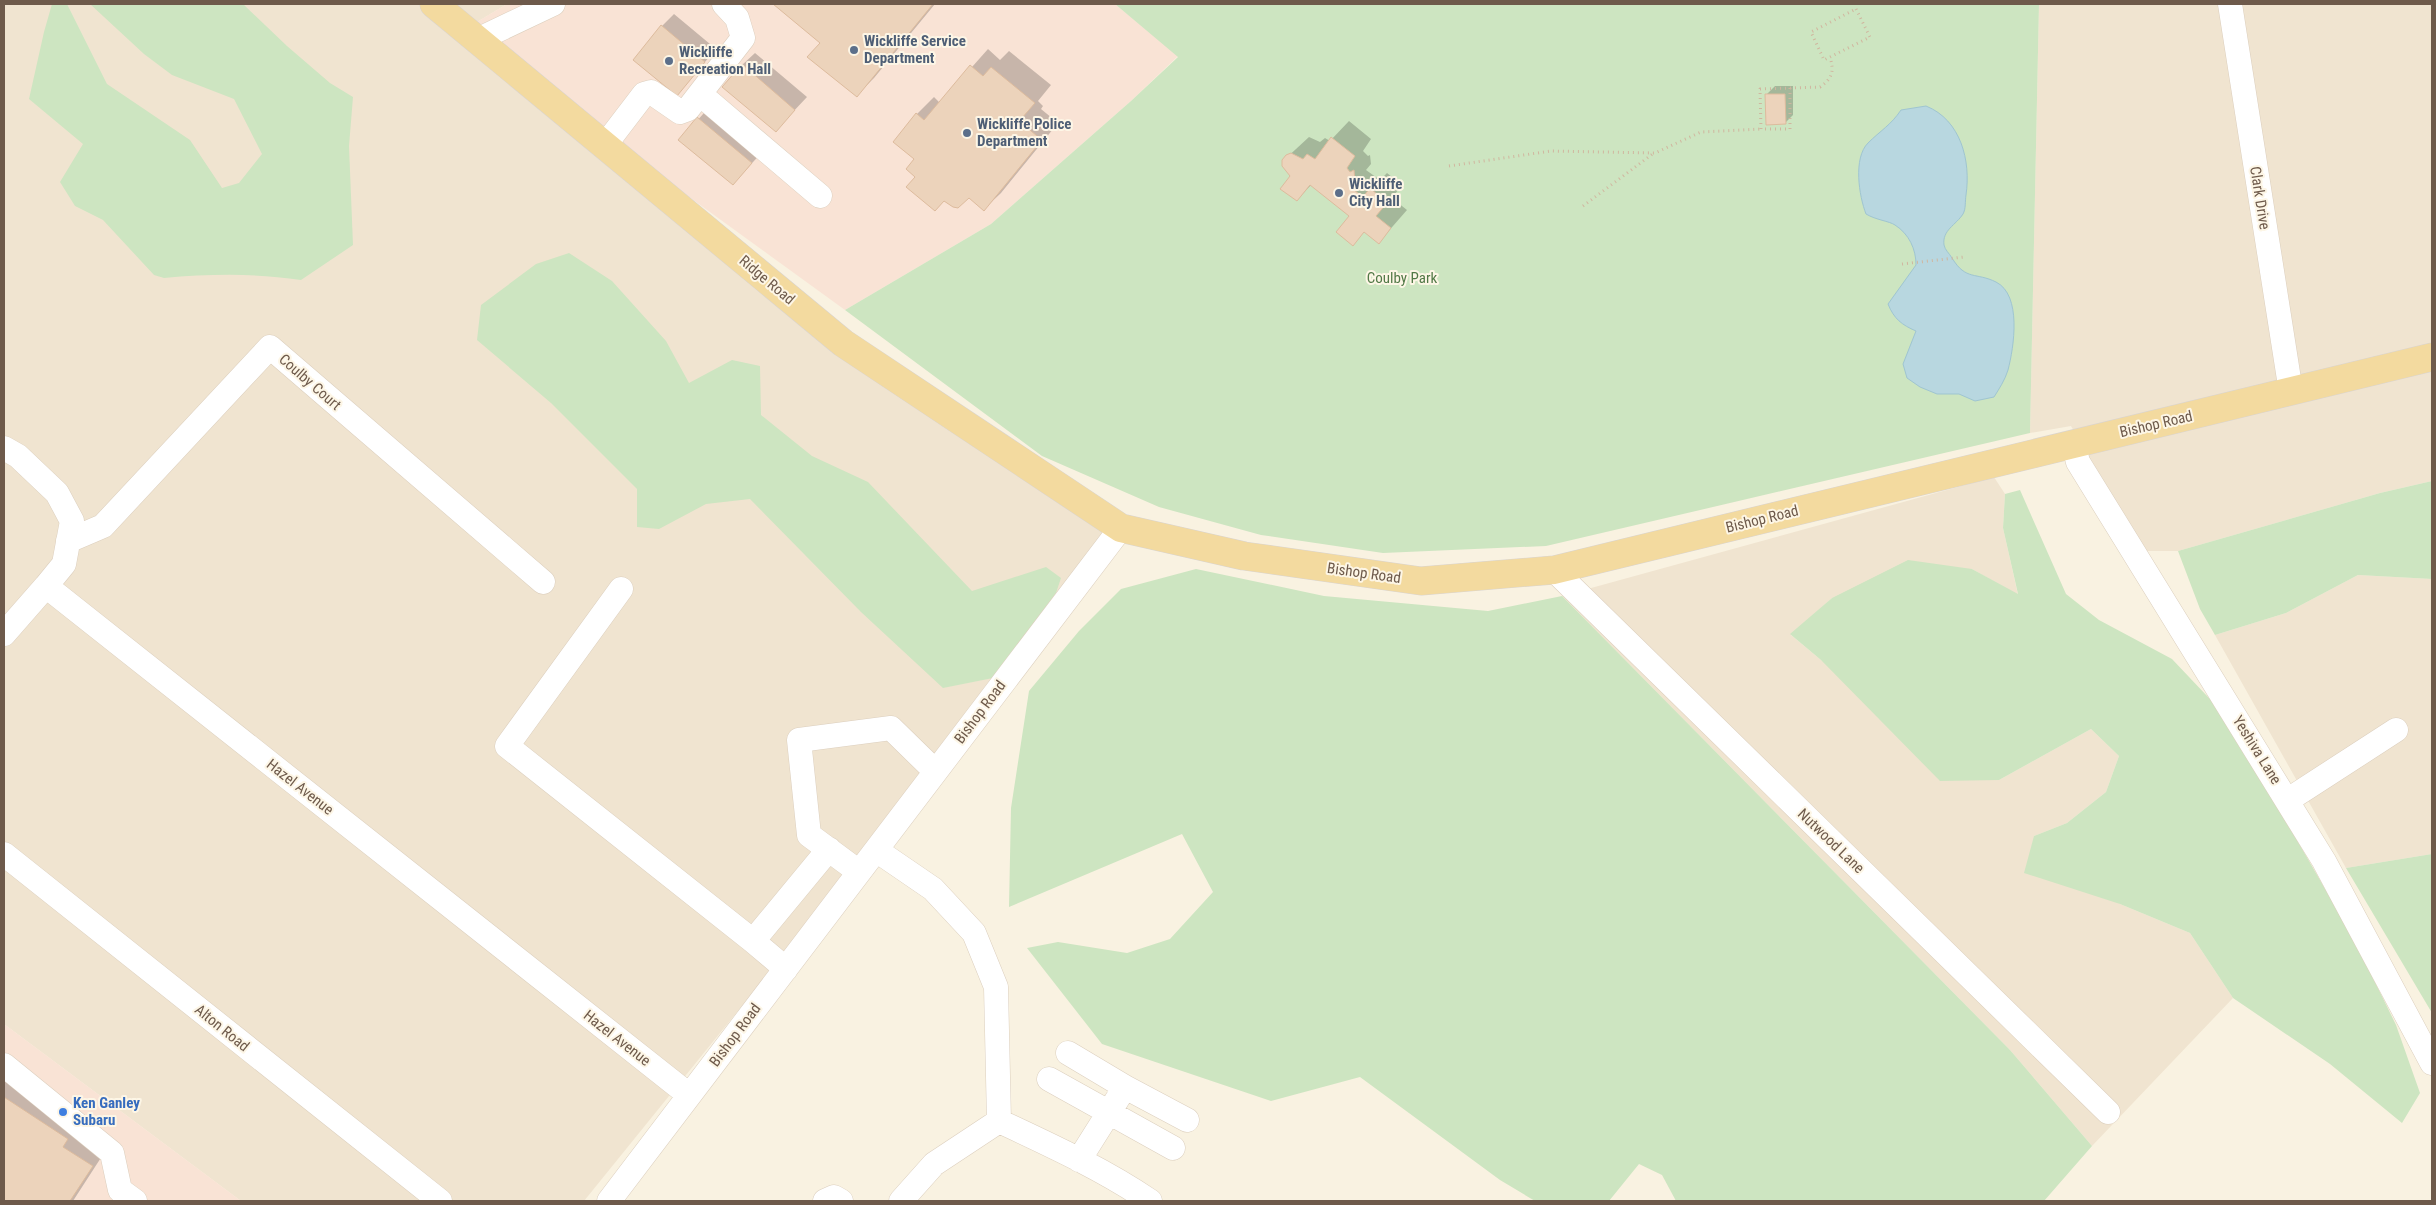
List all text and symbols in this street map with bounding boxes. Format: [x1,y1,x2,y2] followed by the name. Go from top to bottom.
[864,32,966,67] place label: Wickliffe Service Department
[679,43,771,78] place label: Wickliffe Recreation Hall
[848,44,860,56] marker: Wickliffe Service Department
[663,55,675,67] marker: Wickliffe Recreation Hall
[977,115,1071,150] place label: Wickliffe Police Department
[961,127,973,139] marker: Wickliffe Police Department
[2246,165,2274,231] street label: Clark Drive
[1349,175,1402,210] place label: Wickliffe City Hall
[1333,187,1345,199] marker: Wickliffe City Hall
[736,252,798,308] street label: Ridge Road
[1367,269,1437,287] park label: Coulby Park
[275,350,345,414] street label: Coulby Court
[2118,407,2194,441] street label: Bishop Road
[1724,501,1800,537] street label: Bishop Road
[1326,559,1402,587] street label: Bishop Road
[950,677,1010,747] street label: Bishop Road
[2229,712,2285,788] street label: Yeshiva Lane
[263,755,337,819] street label: Hazel Avenue
[1794,805,1868,877] street label: Nutwood Lane
[705,1000,765,1070] street label: Bishop Road
[191,1001,253,1055] street label: Alton Road
[580,1006,654,1070] street label: Hazel Avenue
[73,1094,140,1129] place label: Ken Ganley Subaru
[57,1106,69,1118] marker: Ken Ganley Subaru

